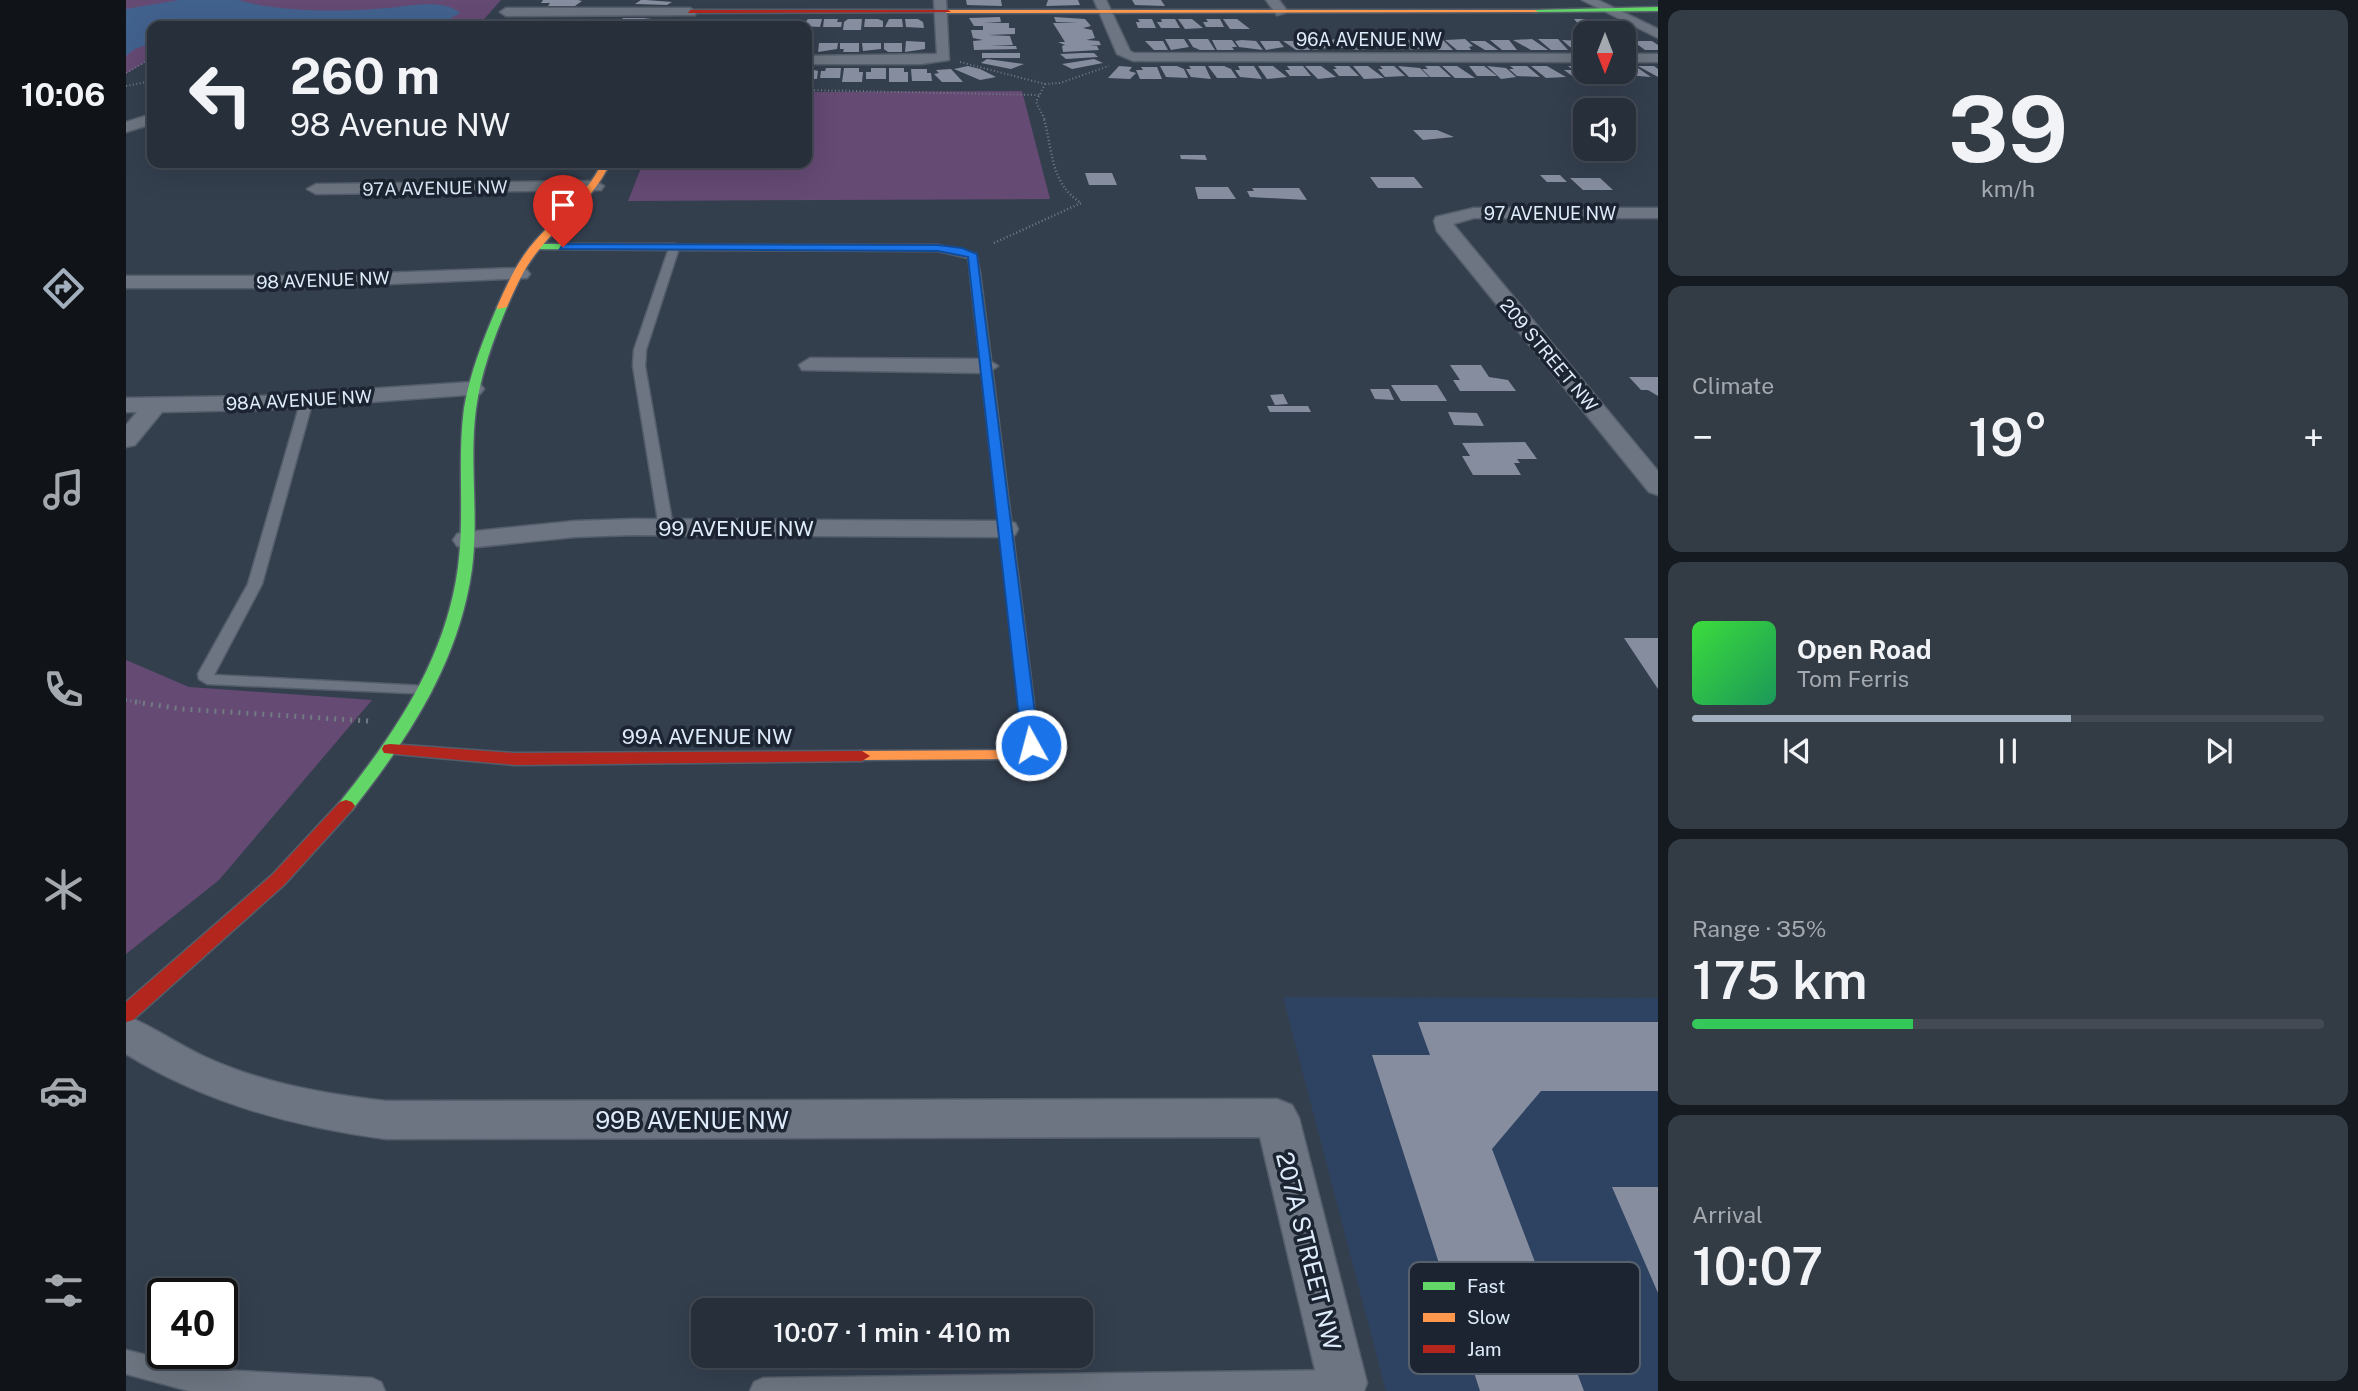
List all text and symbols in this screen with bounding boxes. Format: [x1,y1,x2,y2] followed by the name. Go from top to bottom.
[1573,21,1636,84] north arrow
[1573,21,1636,161] map controls
[1296,29,1442,50] street label: 96A AVENUE NW
[290,47,440,105] text: 260 m
[175,49,266,140] icon: left
[21,76,105,113] text: 10:06
[1948,76,2068,182] text: 39
[1573,98,1636,161] button: sound
[290,106,510,143] text: 98 Avenue NW
[533,175,593,247] pin
[1981,175,2035,202] text: km/h
[362,176,508,200] street label: 97A AVENUE NW
[544,186,582,224] icon: arrive
[1484,203,1616,224] street label: 97 AVENUE NW
[39,264,88,313] icon: directions
[256,267,390,293] street label: 98 AVENUE NW
[1496,294,1602,416] street label: 209 STREET NW
[1692,372,1774,399] text: Climate
[225,386,373,414] street label: 98A AVENUE NW
[1968,407,2048,468] text: 19°
[1692,415,1713,460] text: −
[2303,415,2324,460] text: +
[39,465,88,514] icon: music
[658,516,814,541] street label: 99 AVENUE NW
[1797,634,1932,665] text: Open Road
[39,665,88,714] icon: phone
[1797,665,1909,692] text: Tom Ferris
[994,708,1068,782] position arrow
[622,724,792,749] street label: 99A AVENUE NW
[1778,732,1816,770] icon: previous
[1989,732,2027,770] icon: pause
[2200,732,2238,770] icon: next
[39,865,88,914] icon: climate
[1692,915,1826,942] text: Range · 35%
[1692,950,1868,1011] text: 175 km
[39,1066,88,1115] icon: car
[595,1106,789,1134] street label: 99B AVENUE NW
[1271,1149,1347,1353] street label: 207A STREET NW
[1692,1201,1763,1228] text: Arrival
[1692,1236,1823,1297] text: 10:07
[1409,1262,1640,1374] legend
[39,1266,88,1315] icon: filters
[1467,1275,1505,1297] text: Fast
[147,1278,238,1369] speed limit sign: 40
[1467,1306,1511,1328] text: Slow
[773,1317,1011,1348] text: 10:07 · 1 min · 410 m
[1467,1338,1501,1360] text: Jam

